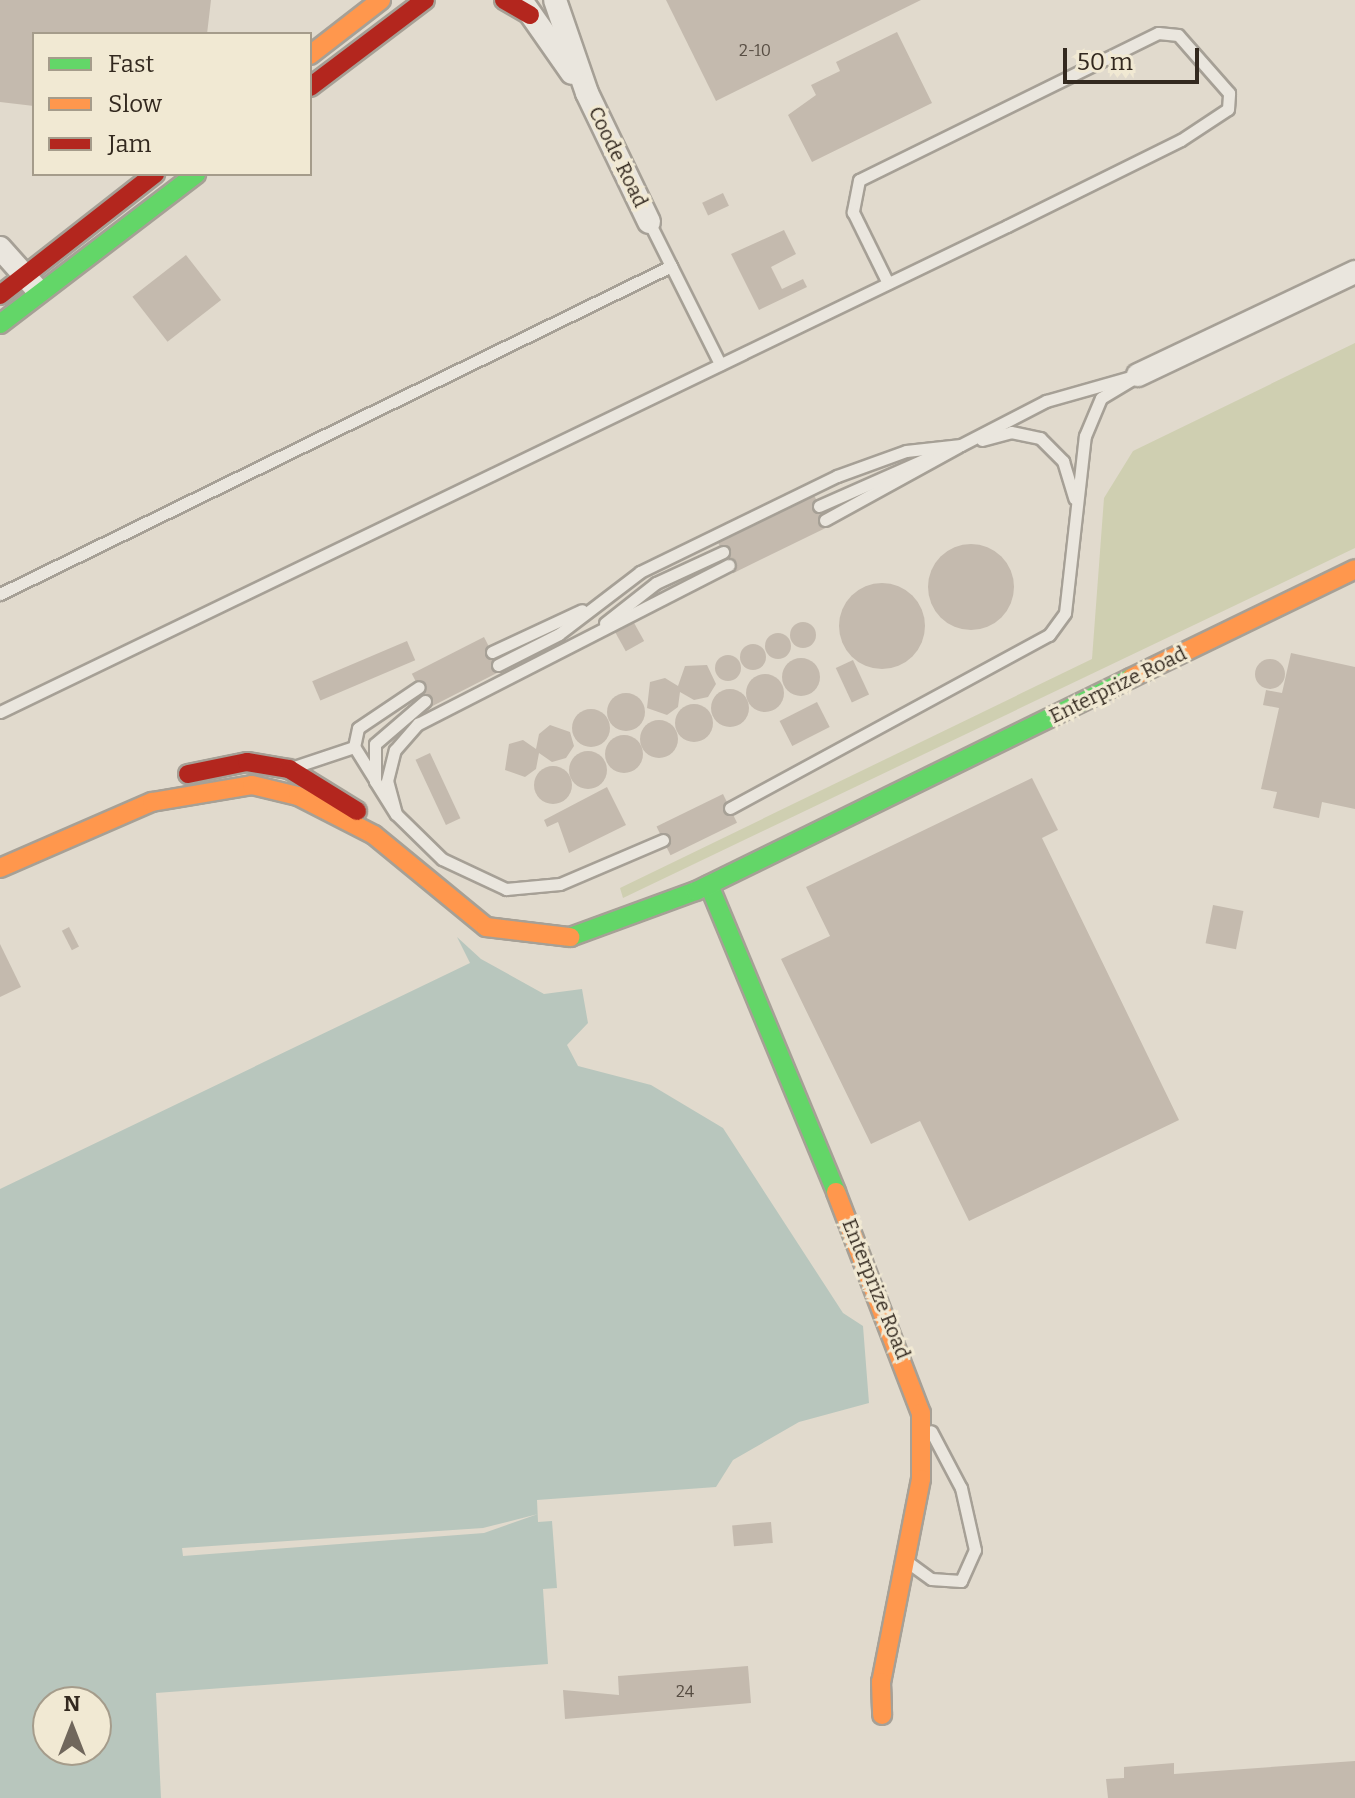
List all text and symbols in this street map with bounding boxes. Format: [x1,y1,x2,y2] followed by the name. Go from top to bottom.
[32,32,312,176] legend
[1067,32,1203,82] scale bar
[739,41,771,61] house number: 2-10
[1077,48,1133,76] text: 50 m
[108,50,154,78] text: Fast
[108,90,162,118] text: Slow
[583,103,653,211] street label: Coode Road
[108,130,151,158] text: Jam
[1046,641,1190,729] street label: Enterprize Road
[837,1215,915,1363] street label: Enterprize Road
[676,1682,694,1702] house number: 24
[32,1686,112,1766] north arrow
[64,1690,80,1717] text: N

